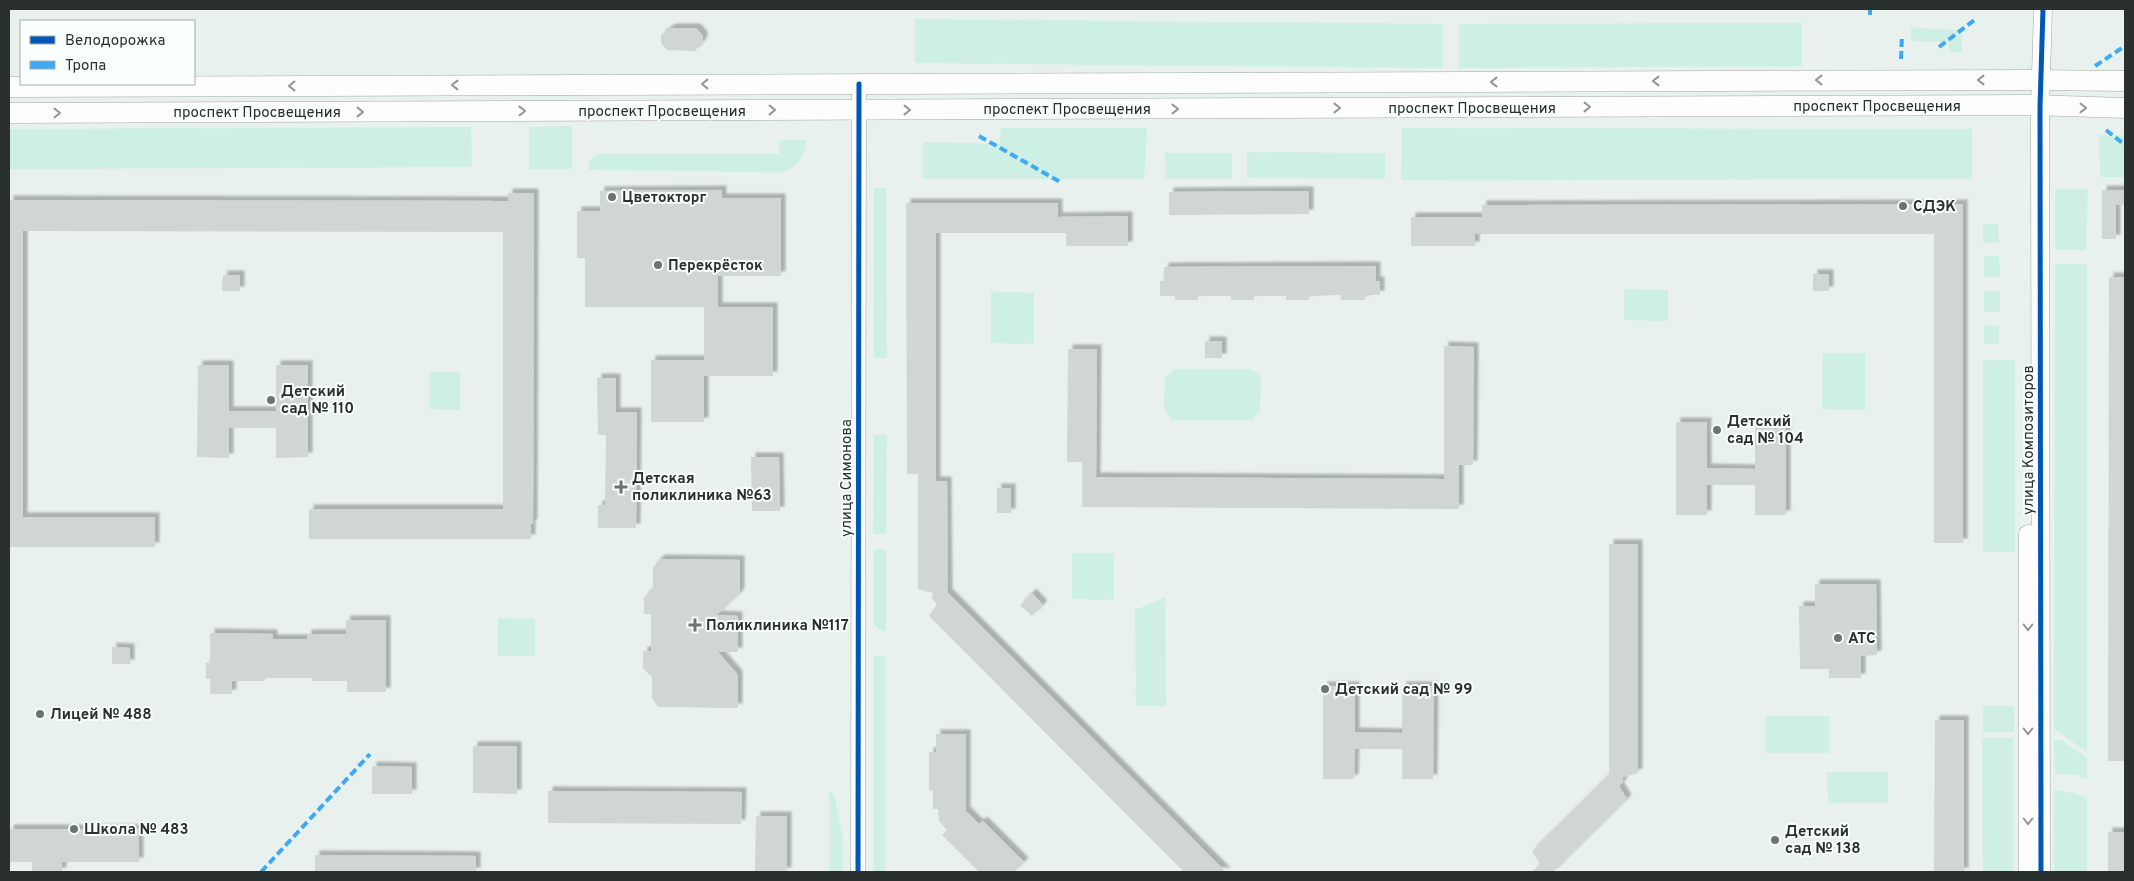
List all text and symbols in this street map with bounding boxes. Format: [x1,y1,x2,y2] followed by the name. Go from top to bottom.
[20,20,195,85] legend
[65,32,165,51] text: Велодорожка
[65,57,106,76] text: Тропа
[1814,75,1822,85] one-way arrow
[1977,75,1984,85] one-way arrow
[1652,76,1660,86] one-way arrow
[1489,77,1497,87] one-way arrow
[701,79,708,89] one-way arrow
[451,80,458,90] one-way arrow
[288,81,296,91] one-way arrow
[1793,98,1961,117] street label: проспект Просвещения
[1388,100,1556,119] street label: проспект Просвещения
[983,101,1151,120] street label: проспект Просвещения
[1584,102,1592,112] one-way arrow
[2079,102,2087,113] one-way arrow
[578,103,746,122] street label: проспект Просвещения
[1334,103,1342,113] one-way arrow
[173,104,341,123] street label: проспект Просвещения
[1172,104,1179,114] one-way arrow
[769,105,777,115] one-way arrow
[904,105,912,115] one-way arrow
[519,106,527,116] one-way arrow
[356,107,364,117] one-way arrow
[54,108,62,118] one-way arrow
[622,189,707,208] place label: Цветокторг
[606,191,618,203] marker: Цветокторг
[1913,198,1956,217] place label: СДЭК
[1897,200,1909,212] marker: СДЭК
[668,257,763,276] place label: Перекрёсток
[652,259,664,271] marker: Перекрёсток
[2020,365,2039,515] street label: улица Композиторов
[281,383,354,419] place label: Детский сад № 110
[265,394,277,406] marker: Детский сад № 110
[1727,413,1804,449] place label: Детский сад № 104
[838,419,857,537] street label: улица Симонова
[1711,424,1723,436] marker: Детский сад № 104
[632,470,772,506] place label: Детская поликлиника №63
[614,480,628,494] marker: Детская поликлиника №63
[706,617,849,636] place label: Поликлиника №117
[688,618,702,632] marker: Поликлиника №117
[2023,623,2033,631] one-way arrow
[1848,630,1875,649] place label: АТС
[1832,632,1844,644] marker: АТС
[1335,681,1472,700] place label: Детский сад № 99
[1319,683,1331,695] marker: Детский сад № 99
[50,706,152,725] place label: Лицей № 488
[34,708,46,720] marker: Лицей № 488
[2023,727,2033,735] one-way arrow
[2023,818,2033,825] one-way arrow
[84,821,189,840] place label: Школа № 483
[68,823,80,835] marker: Школа № 483
[1785,823,1861,859] place label: Детский сад № 138
[1769,834,1781,846] marker: Детский сад № 138

